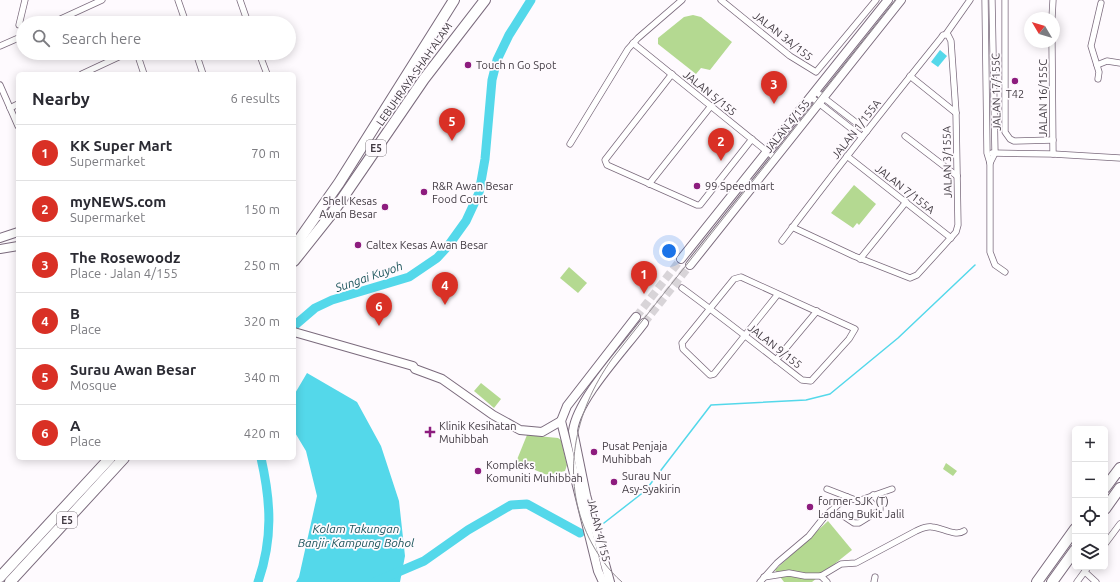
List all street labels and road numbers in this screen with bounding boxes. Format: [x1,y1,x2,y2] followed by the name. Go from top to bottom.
[751,9,815,63] street label: JALAN 3A/155
[374,20,454,128] street label: LEBUHRAYA SHAH ALAM
[989,53,1003,131] street label: JALAN 17/155C
[1037,59,1049,137] street label: JALAN 16/155C
[681,68,739,118] street label: JALAN 5/155
[829,96,883,161] street label: JALAN 1/155A
[762,97,812,155] street label: JALAN 4/155
[940,125,954,198] street label: JALAN 3/155A
[366,140,386,156] road number: E5
[873,162,938,216] street label: JALAN 7/155A
[746,321,804,371] street label: JALAN 9/155
[585,497,613,563] street label: JALAN 4/155
[57,512,77,528] road number: E5

